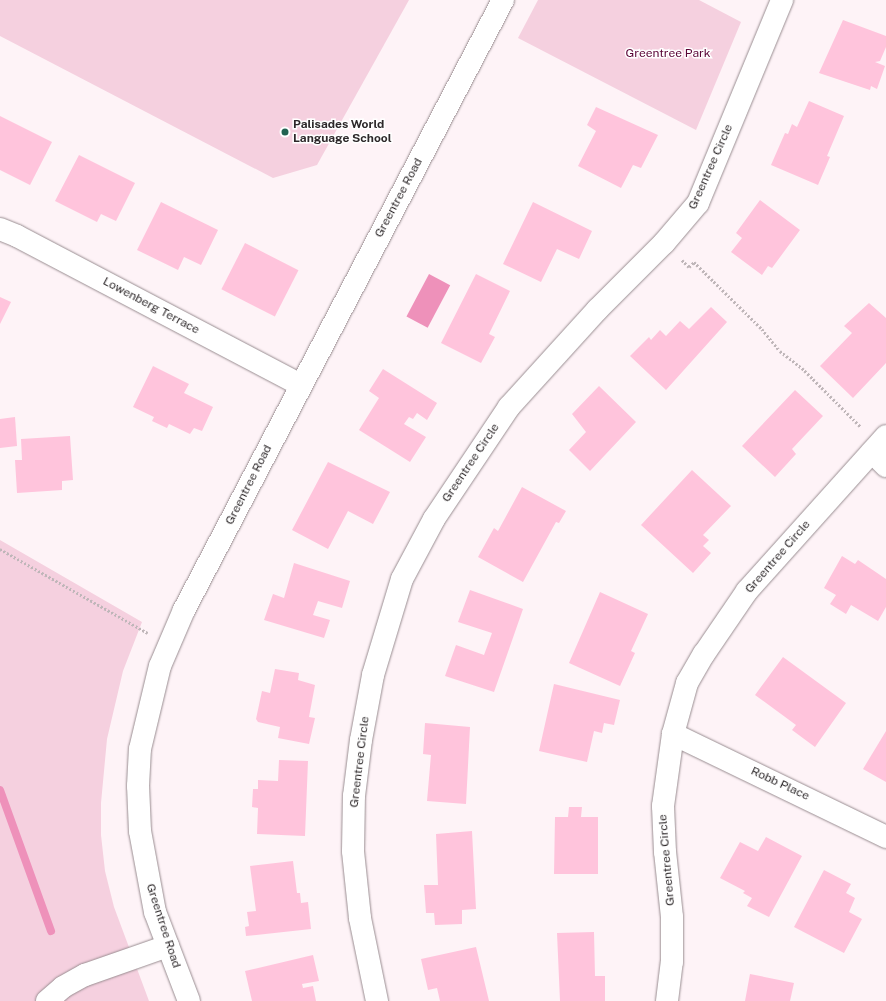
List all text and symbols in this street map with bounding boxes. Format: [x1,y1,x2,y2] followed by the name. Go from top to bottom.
[625,47,711,61] park label: Greentree Park
[293,118,392,146] place label: Palisades World Language School
[686,122,736,212] street label: Greentree Circle
[280,127,290,137] marker: Palisades World Language School
[372,156,426,240] street label: Greentree Road
[100,274,202,338] street label: Lowenberg Terrace
[439,421,503,505] street label: Greentree Circle
[223,443,275,527] street label: Greentree Road
[742,518,814,596] street label: Greentree Circle
[347,716,373,808] street label: Greentree Circle
[748,764,812,804] street label: Robb Place
[656,814,678,906] street label: Greentree Circle
[143,882,183,970] street label: Greentree Road

